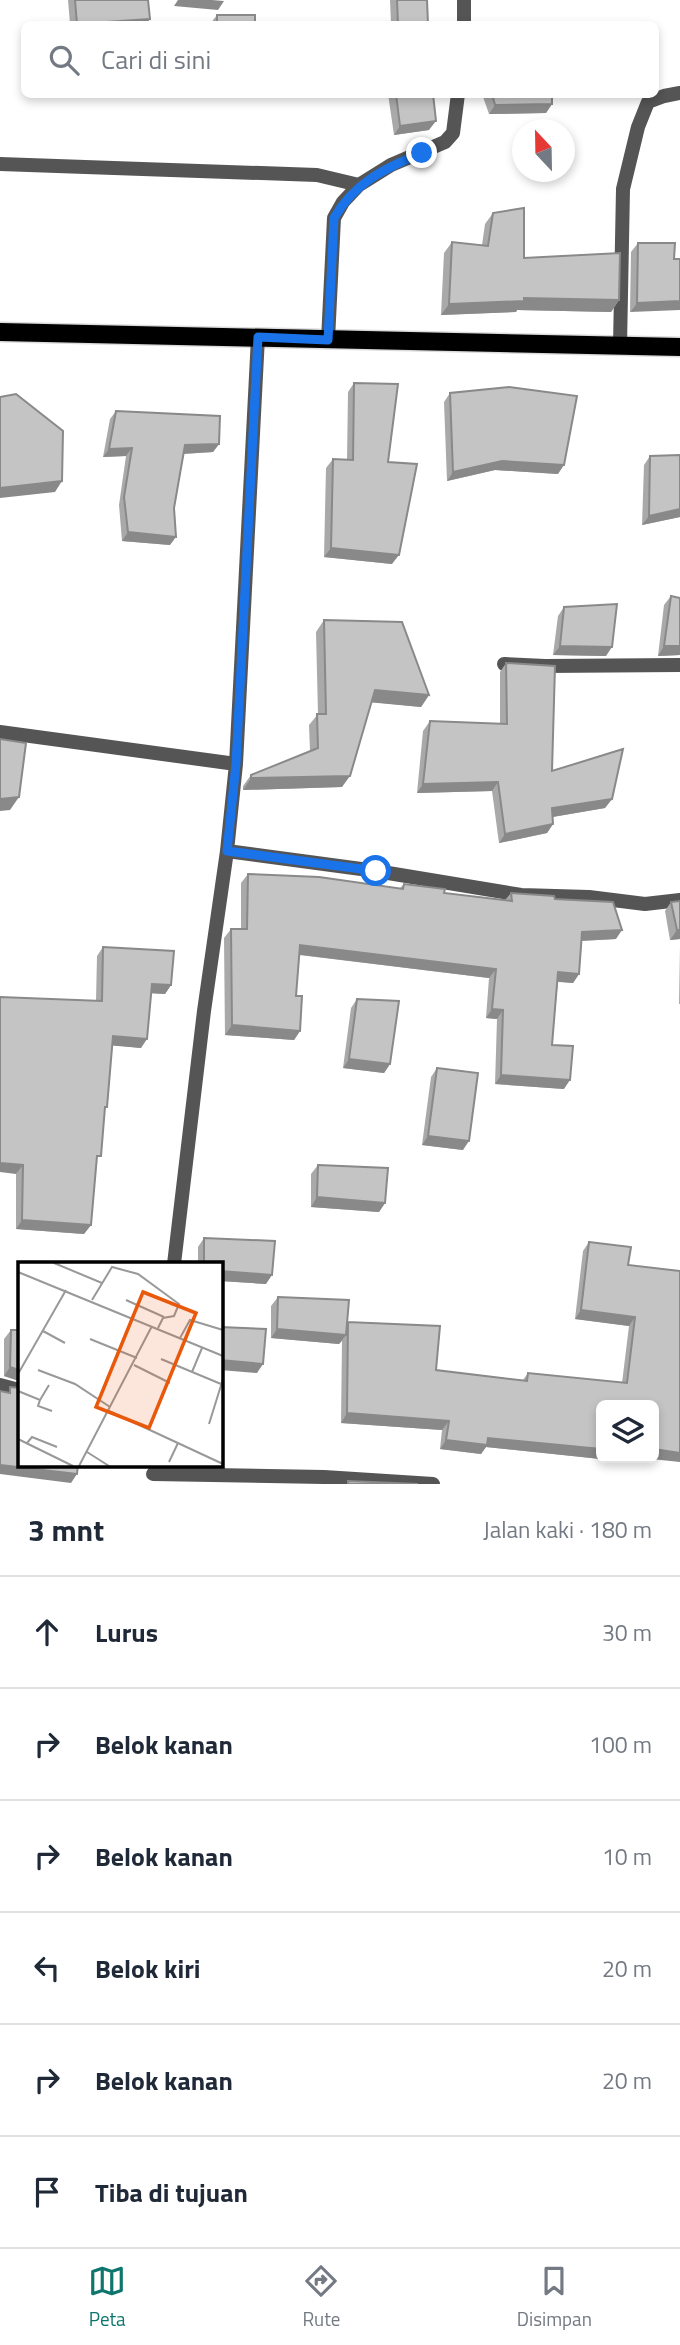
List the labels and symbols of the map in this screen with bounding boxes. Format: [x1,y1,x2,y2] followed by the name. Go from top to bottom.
[512,119,575,182] north arrow
[406,137,437,168] route end
[360,855,391,886] route start
[18,1262,222,1466] inset map

